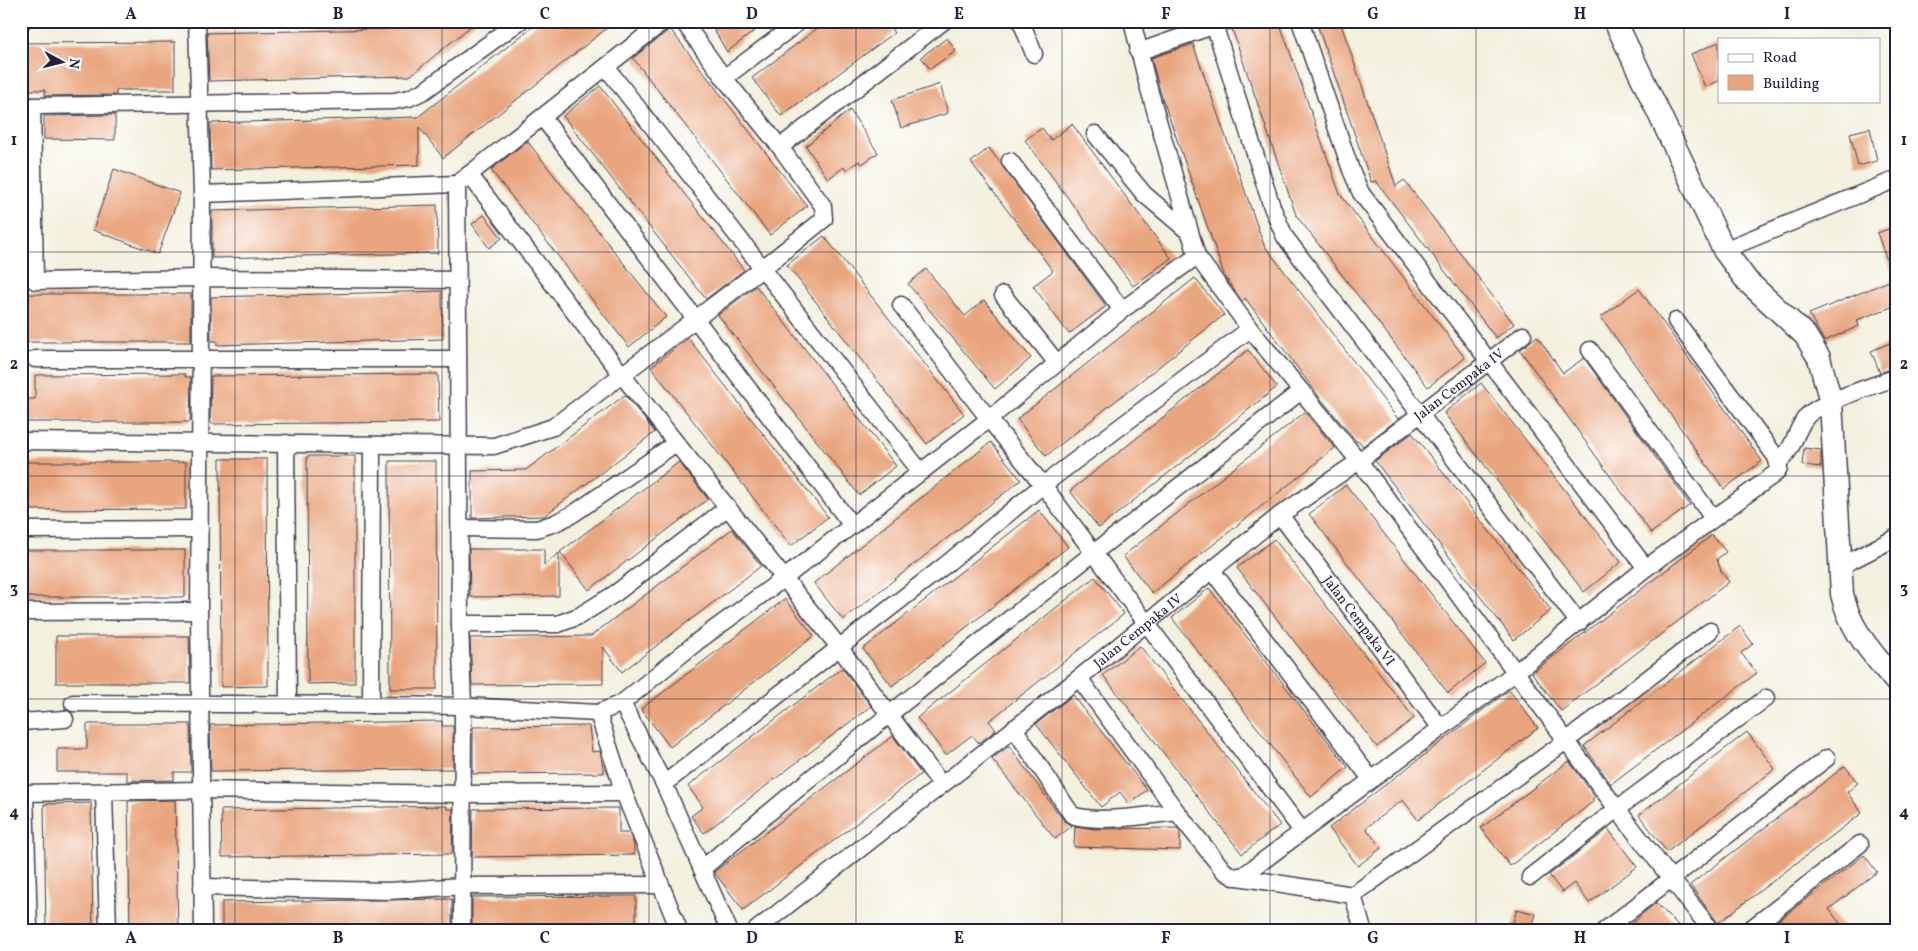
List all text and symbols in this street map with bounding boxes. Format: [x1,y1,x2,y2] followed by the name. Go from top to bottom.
[125,4,137,26] text: A
[333,4,344,26] text: B
[540,4,550,26] text: C
[746,4,758,26] text: D
[954,4,964,26] text: E
[1161,4,1171,26] text: F
[1367,4,1379,26] text: G
[1574,4,1586,26] text: H
[1784,4,1790,26] text: I
[38,38,88,88] north arrow
[1718,38,1880,102] legend
[1763,48,1797,69] text: Road
[63,57,83,70] text: N
[1763,74,1820,95] text: Building
[11,130,17,152] text: 1
[1901,130,1907,152] text: 1
[1411,344,1509,426] street label: Jalan Cempaka IV
[10,354,18,376] text: 2
[1900,354,1908,376] text: 2
[1318,572,1399,670] street label: Jalan Cempaka VI
[10,578,18,600] text: 3
[1900,578,1908,600] text: 3
[1090,590,1187,673] street label: Jalan Cempaka IV
[9,802,19,824] text: 4
[1899,802,1909,824] text: 4
[125,928,137,950] text: A
[333,928,344,950] text: B
[540,928,550,950] text: C
[746,928,758,950] text: D
[954,928,964,950] text: E
[1161,928,1171,950] text: F
[1367,928,1379,950] text: G
[1574,928,1586,950] text: H
[1784,928,1790,950] text: I

